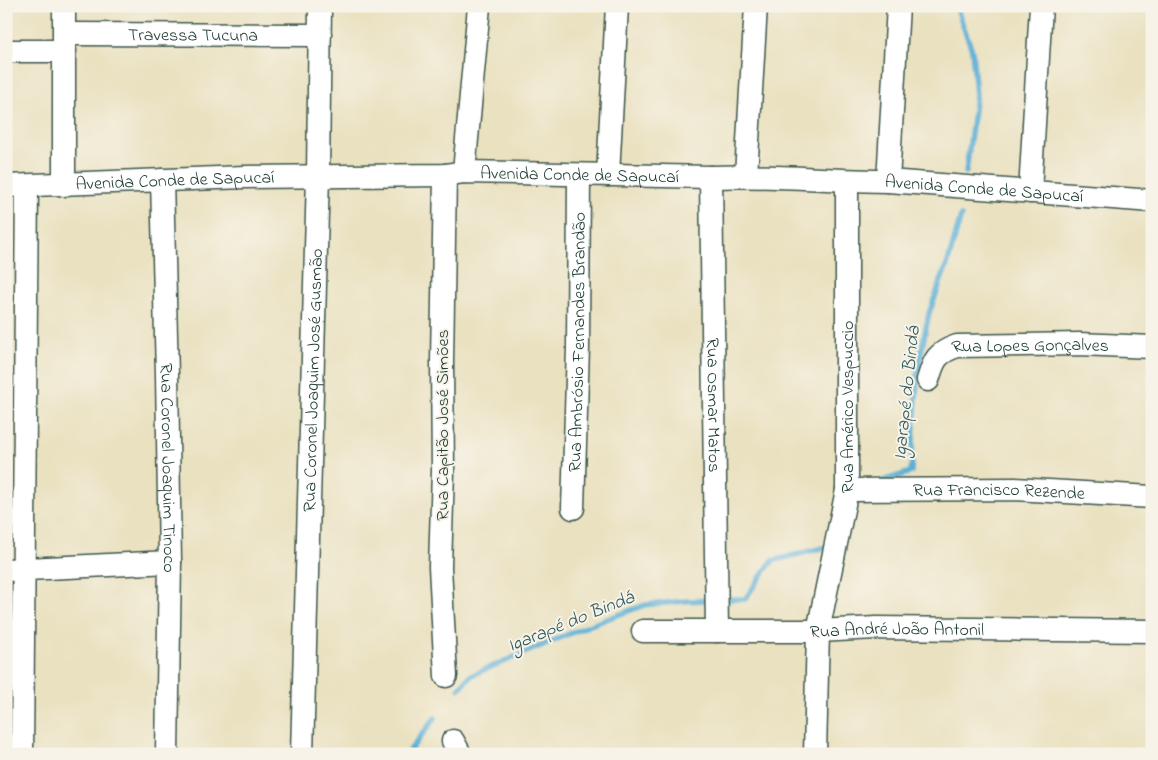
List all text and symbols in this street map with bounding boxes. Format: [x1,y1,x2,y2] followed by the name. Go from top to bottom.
[128,23,258,50] street label: Travessa Tucuna
[480,161,679,191] street label: Avenida Conde de Sapucaí
[75,166,274,198] street label: Avenida Conde de Sapucaí
[884,170,1084,211] street label: Avenida Conde de Sapucaí
[563,212,594,472] street label: Rua Ambrósio Fernandes Brandão
[298,248,331,512] street label: Rua Coronel Joaquim José Gusmão
[836,321,862,493] street label: Rua Américo Vespuccio
[887,324,929,462] water label: Igarapé do Bindá
[431,329,457,521] street label: Rua Capitão José Simões
[949,333,1109,362] street label: Rua Lopes Gonçalves
[698,338,726,472] street label: Rua Osmar Matos
[152,363,181,573] street label: Rua Coronel Joaquim Tinoco
[913,478,1086,508] street label: Rua Francisco Rezende
[504,584,640,661] water label: Igarapé do Bindá
[810,617,984,646] street label: Rua André João Antonil

